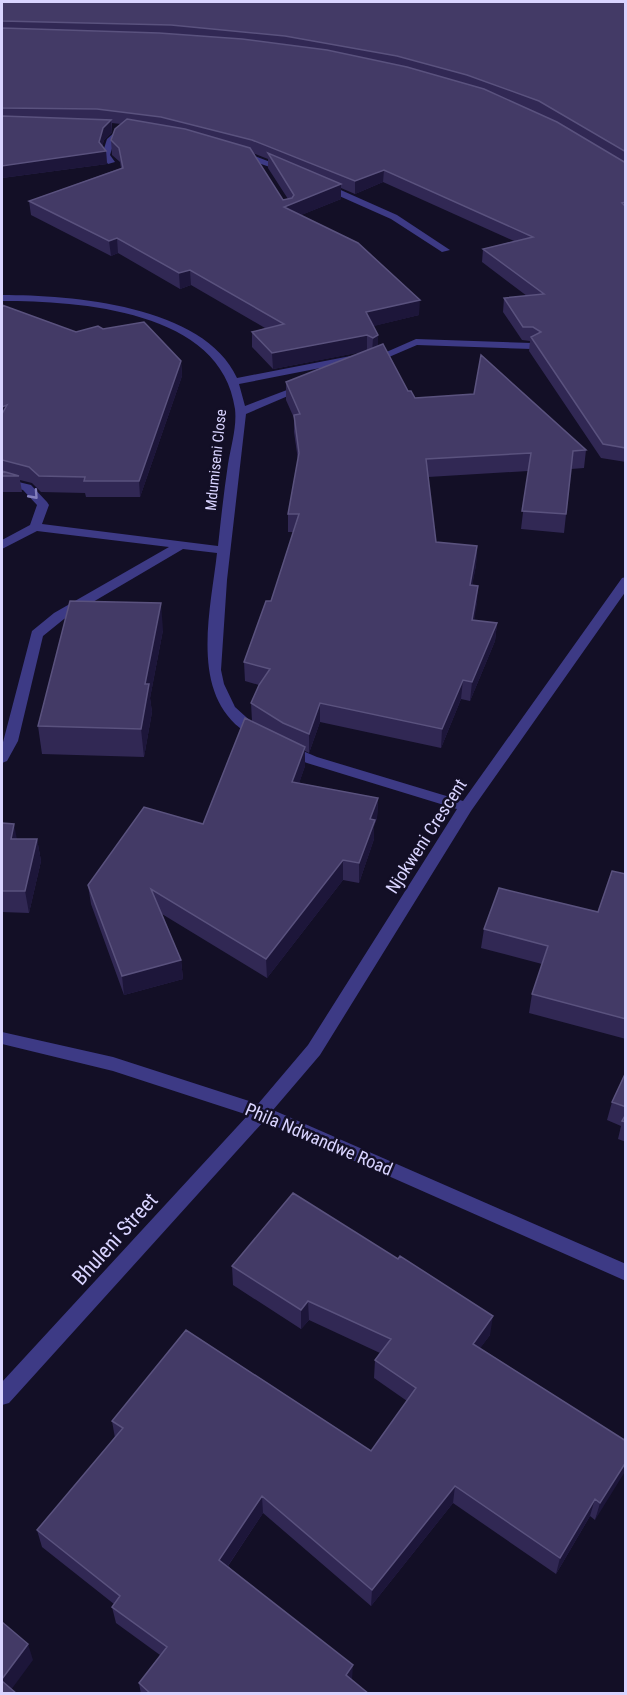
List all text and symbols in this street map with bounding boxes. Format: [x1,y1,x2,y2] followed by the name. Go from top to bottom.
[202,408,230,512] street label: Mdumiseni Close
[27,488,38,499] one-way arrow
[381,775,471,897] street label: Njokweni Crescent
[242,1098,396,1180] street label: Phila Ndwandwe Road
[67,1188,163,1290] street label: Bhuleni Street

